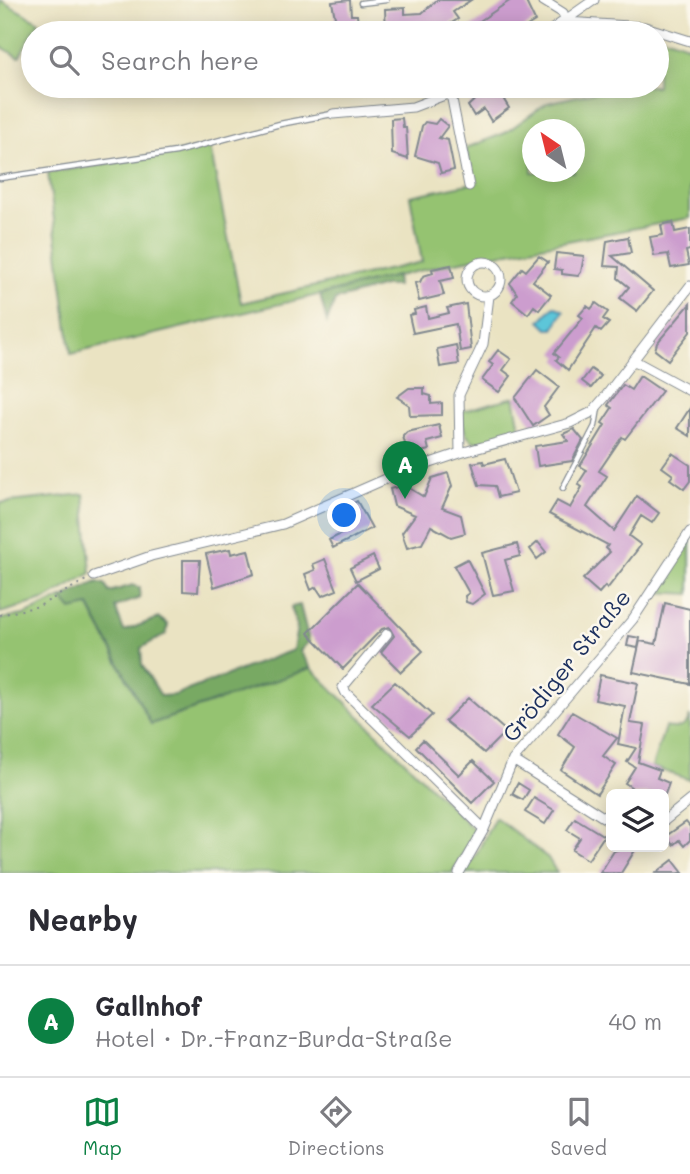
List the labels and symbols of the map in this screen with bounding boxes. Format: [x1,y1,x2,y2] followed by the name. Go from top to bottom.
[522,119,585,182] north arrow
[382,441,428,499] pin: A
[327,498,361,532] your location
[495,582,637,748] street label: Grödiger Straße

